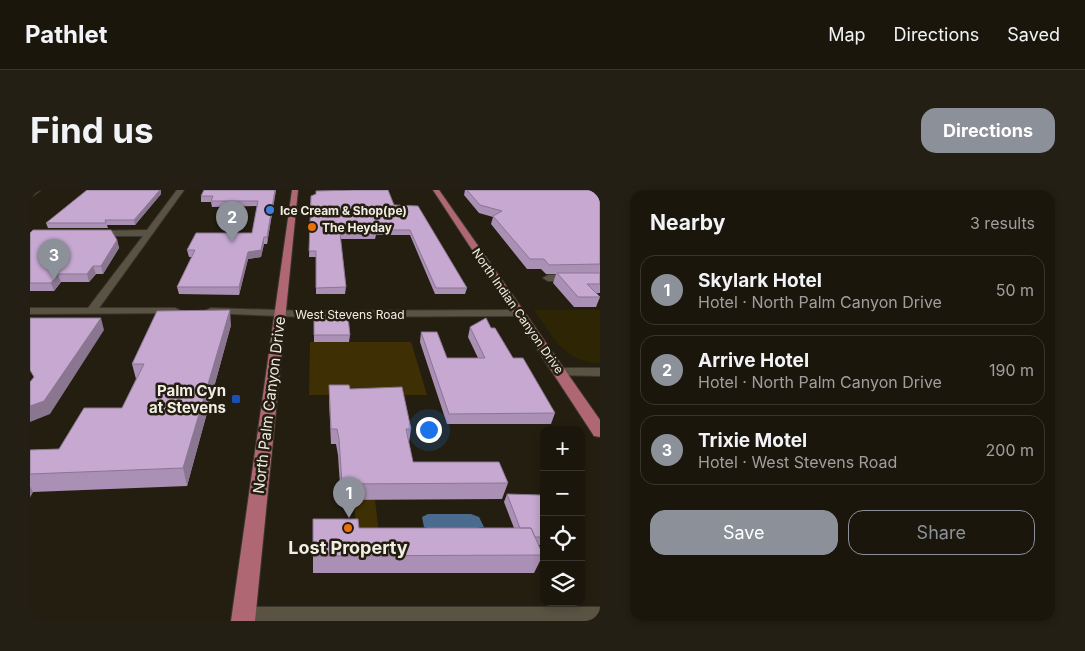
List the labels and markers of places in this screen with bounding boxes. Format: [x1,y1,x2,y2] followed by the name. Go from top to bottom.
[216,201,248,242] pin: 2
[280,203,407,218] place label: Ice Cream & Shop(pe)
[264,204,276,216] marker: Ice Cream & Shop(pe)
[322,220,393,235] place label: The Heyday
[306,221,318,233] marker: The Heyday
[38,239,70,280] pin: 3
[149,381,226,417] place label: Palm Cyn at Stevens
[230,393,242,405] marker: Palm Cyn at Stevens
[333,477,365,518] pin: 1
[342,522,354,534] marker: Lost Property
[288,537,408,558] place label: Lost Property

